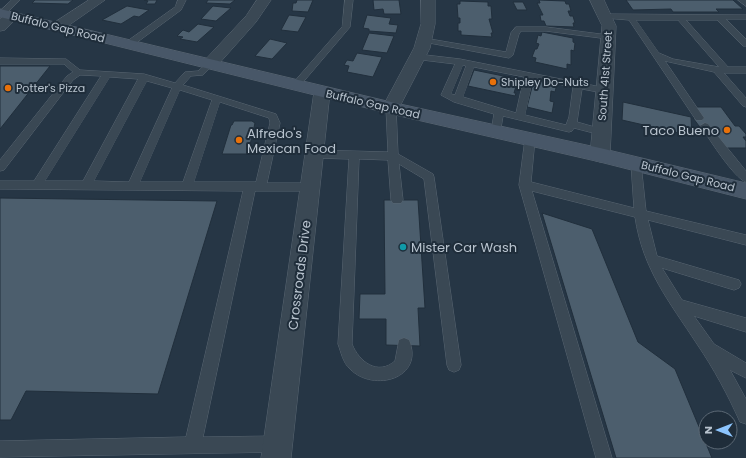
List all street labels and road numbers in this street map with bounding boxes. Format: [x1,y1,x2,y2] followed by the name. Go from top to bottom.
[9,8,107,46] street label: Buffalo Gap Road
[594,31,616,121] street label: South 41st Street
[324,85,422,123] street label: Buffalo Gap Road
[639,157,737,195] street label: Buffalo Gap Road
[283,219,316,331] street label: Crossroads Drive

